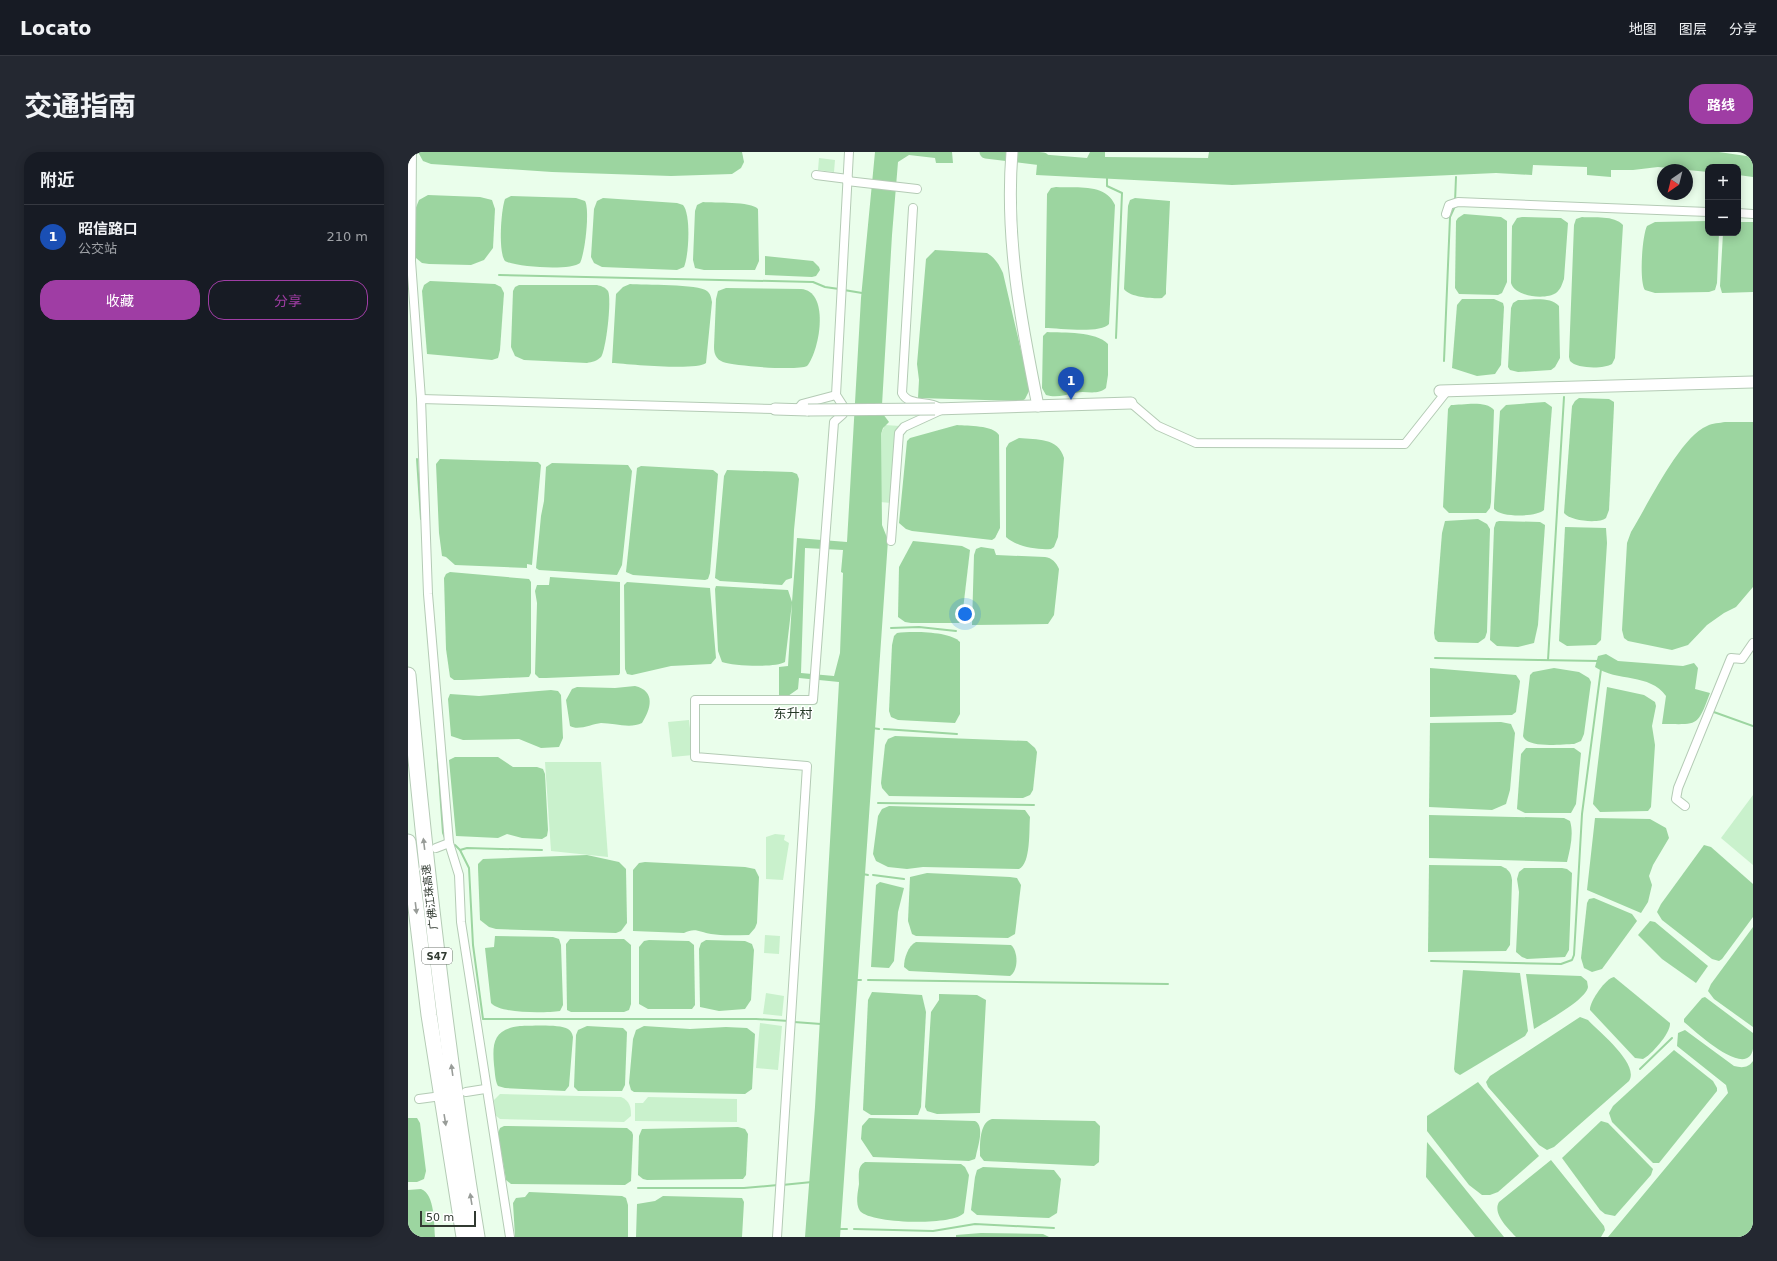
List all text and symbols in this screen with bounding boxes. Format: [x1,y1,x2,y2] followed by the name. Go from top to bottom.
[20,17,91,39] text: Locato
[1629,21,1657,37] text: 地图
[1679,21,1707,37] text: 图层
[1729,21,1757,37] text: 分享
[1689,84,1753,124] button: 路线
[24,90,136,123] text: 交通指南
[1657,164,1693,200] north arrow
[1705,164,1741,236] map controls
[1705,164,1741,200] button: +
[40,170,74,190] text: 附近
[1705,200,1741,236] button: −
[78,220,138,238] text: 昭信路口
[48,229,58,244] text: 1
[326,229,368,244] text: 210 m
[78,241,117,256] text: 公交站
[40,280,200,320] button: 收藏
[208,280,368,320] button: 分享
[1058,367,1084,400] pin: 1
[955,604,975,624] your location
[773,706,813,721] district label: 东升村
[420,838,427,850] one-way arrow
[420,863,440,931] street label: 广佛江珠高速
[413,902,419,914] one-way arrow
[422,948,452,964] road number: S47
[449,1064,455,1076] one-way arrow
[442,1114,448,1126] one-way arrow
[468,1192,474,1205] one-way arrow
[420,1209,476,1228] scale bar
[426,1211,454,1224] text: 50 m

